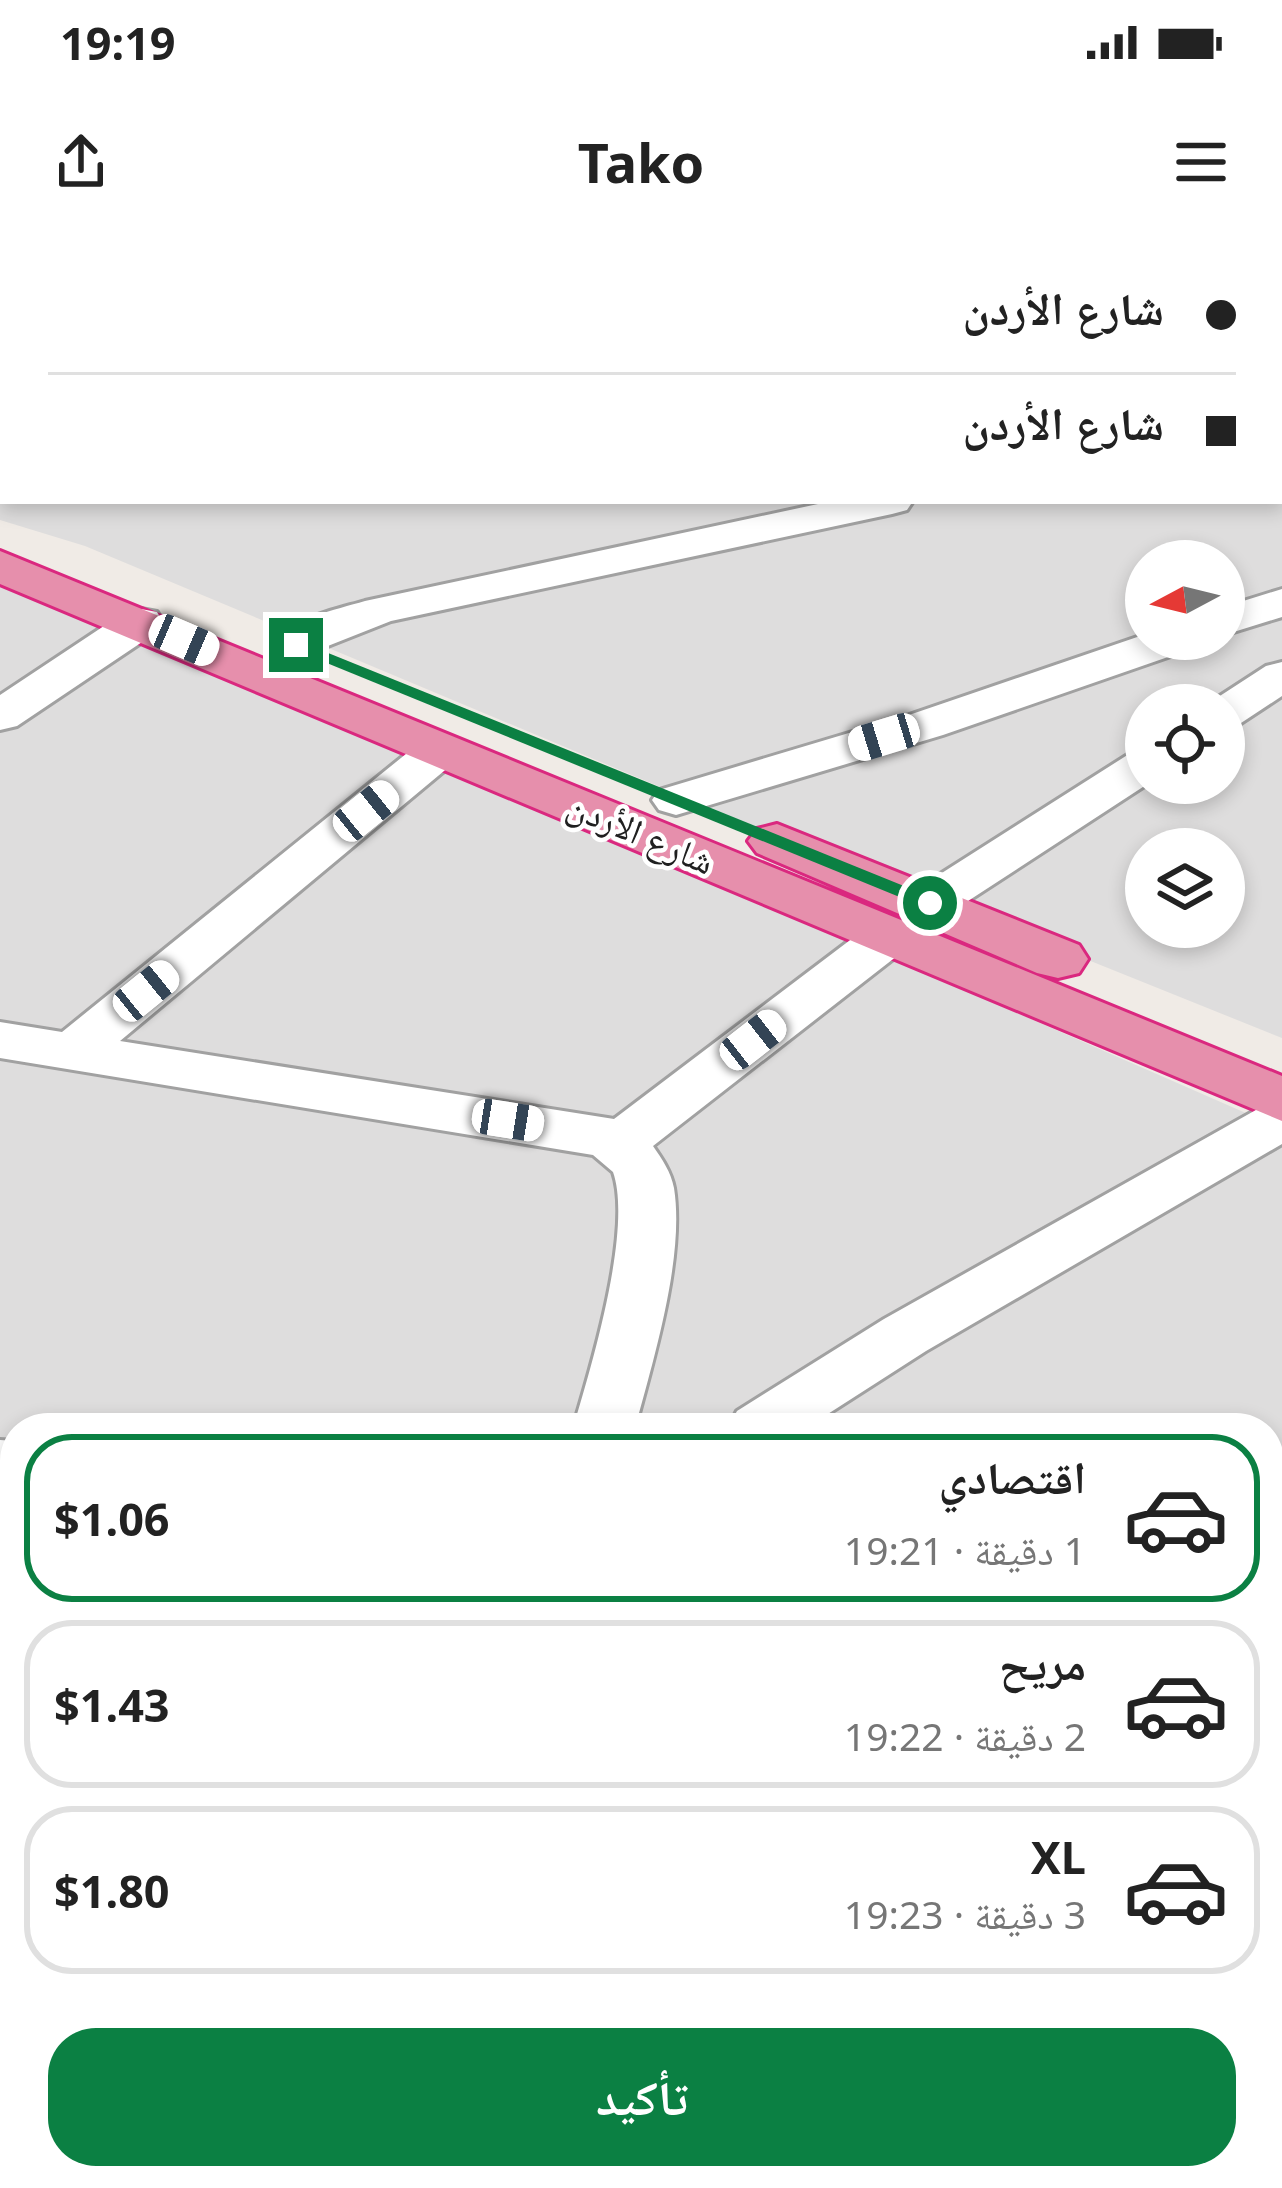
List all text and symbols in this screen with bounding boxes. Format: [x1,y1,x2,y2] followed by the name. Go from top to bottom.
[60,12,176,73] text: 19:19
[578,125,704,199] text: Tako
[48,129,114,195] icon: share
[1168,129,1234,195] icon: menu
[963,277,1164,338] text: شارع الأردن
[963,392,1164,453] text: شارع الأردن
[1125,540,1245,660] north arrow
[1125,540,1245,948] map controls
[144,609,224,671] car
[269,618,323,672] route end
[1125,684,1245,804] button: locate
[844,709,924,765] car
[327,774,405,848] car
[560,780,722,885] street label: شارع الأردن
[1125,828,1245,948] button: layers
[903,876,957,930] route start
[107,954,185,1028] car
[714,1004,792,1076] car
[470,1097,546,1143] car
[939,1446,1086,1507] text: اقتصادي
[1122,1464,1230,1572] icon: car
[54,1488,170,1549] text: $1.06
[844,1523,1086,1576] text: 1 دقيقة · 19:21
[999,1632,1086,1693] text: مريح
[1122,1650,1230,1758] icon: car
[54,1674,170,1735] text: $1.43
[844,1709,1086,1762] text: 2 دقيقة · 19:22
[1031,1826,1086,1887] text: XL
[1122,1836,1230,1944] icon: car
[54,1860,170,1921] text: $1.80
[844,1887,1086,1940] text: 3 دقيقة · 19:23
[48,2028,1236,2166] button: تأكيد

